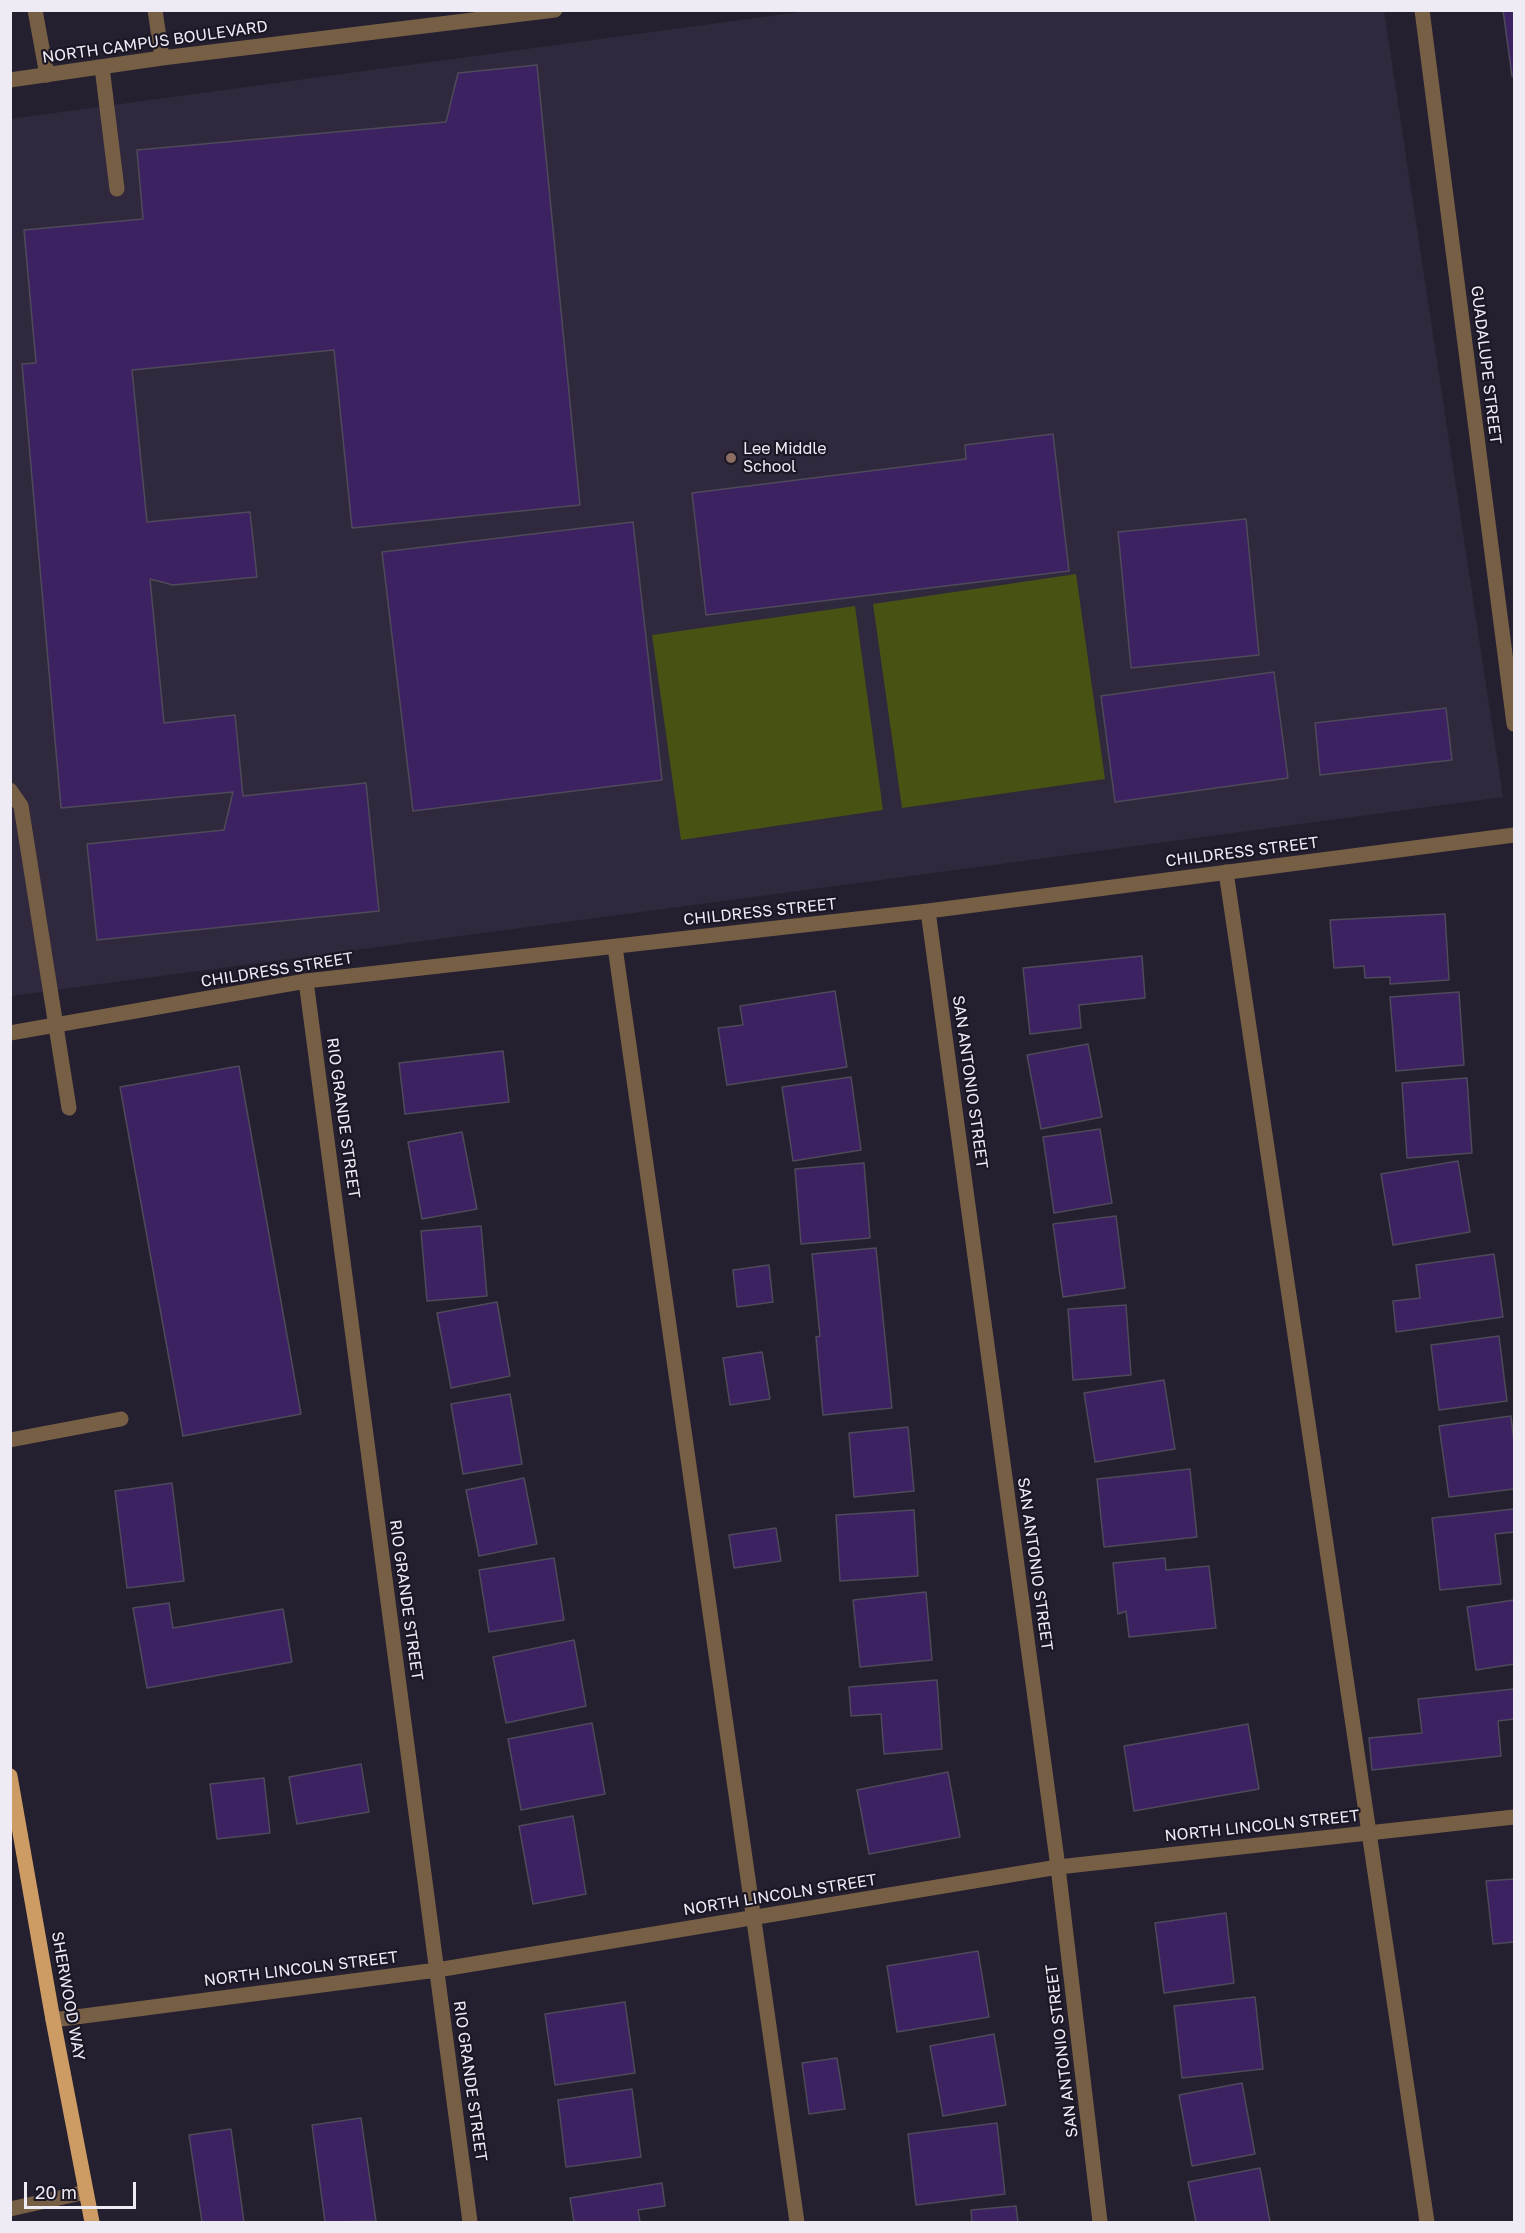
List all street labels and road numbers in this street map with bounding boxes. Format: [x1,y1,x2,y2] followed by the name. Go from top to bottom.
[41,17,269,67] street label: NORTH CAMPUS BOULEVARD
[1467,285,1505,445] street label: GUADALUPE STREET
[1164,833,1320,871] street label: CHILDRESS STREET
[682,894,838,930] street label: CHILDRESS STREET
[199,948,355,992] street label: CHILDRESS STREET
[948,994,992,1170] street label: SAN ANTONIO STREET
[322,1036,364,1200] street label: RIO GRANDE STREET
[1013,1476,1057,1652] street label: SAN ANTONIO STREET
[385,1518,427,1682] street label: RIO GRANDE STREET
[1164,1806,1360,1846] street label: NORTH LINCOLN STREET
[682,1870,878,1920] street label: NORTH LINCOLN STREET
[47,1930,89,2062] street label: SHERWOOD WAY
[203,1948,399,1990] street label: NORTH LINCOLN STREET
[1042,1963,1082,2139] street label: SAN ANTONIO STREET
[449,1999,491,2163] street label: RIO GRANDE STREET

